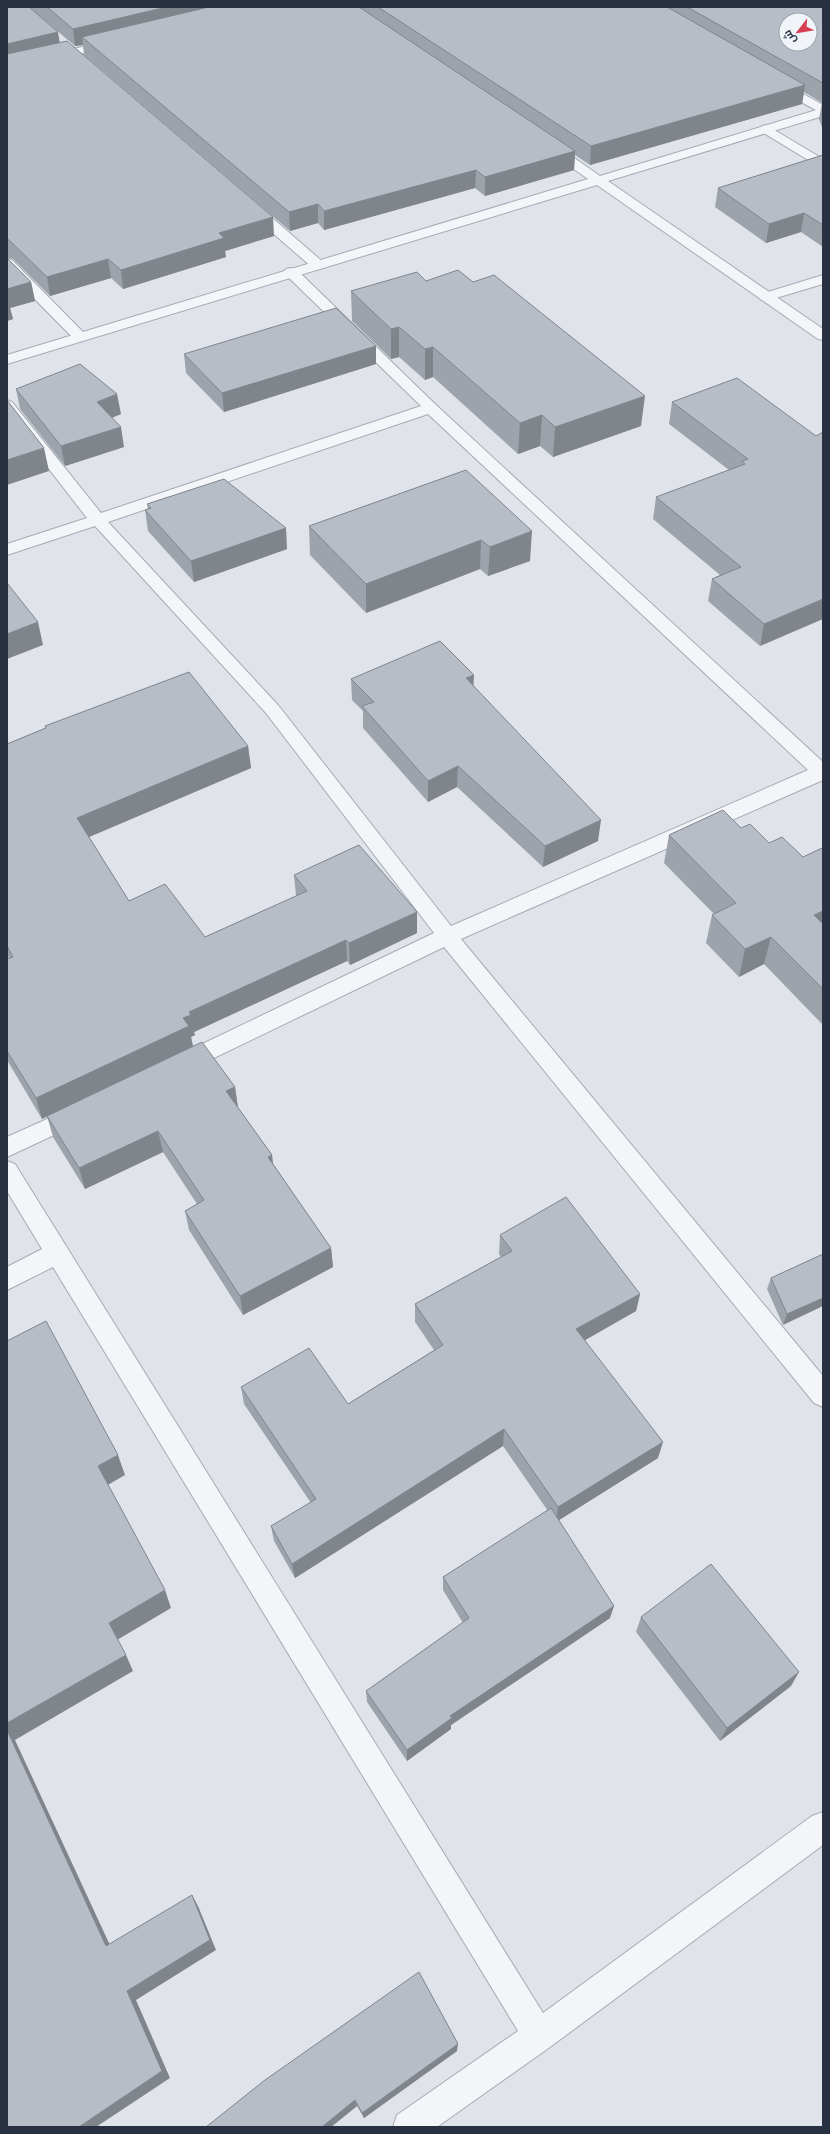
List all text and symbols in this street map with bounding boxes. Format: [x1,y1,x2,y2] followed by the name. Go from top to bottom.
[778,12,818,52] north arrow
[780,27,799,47] text: ش

